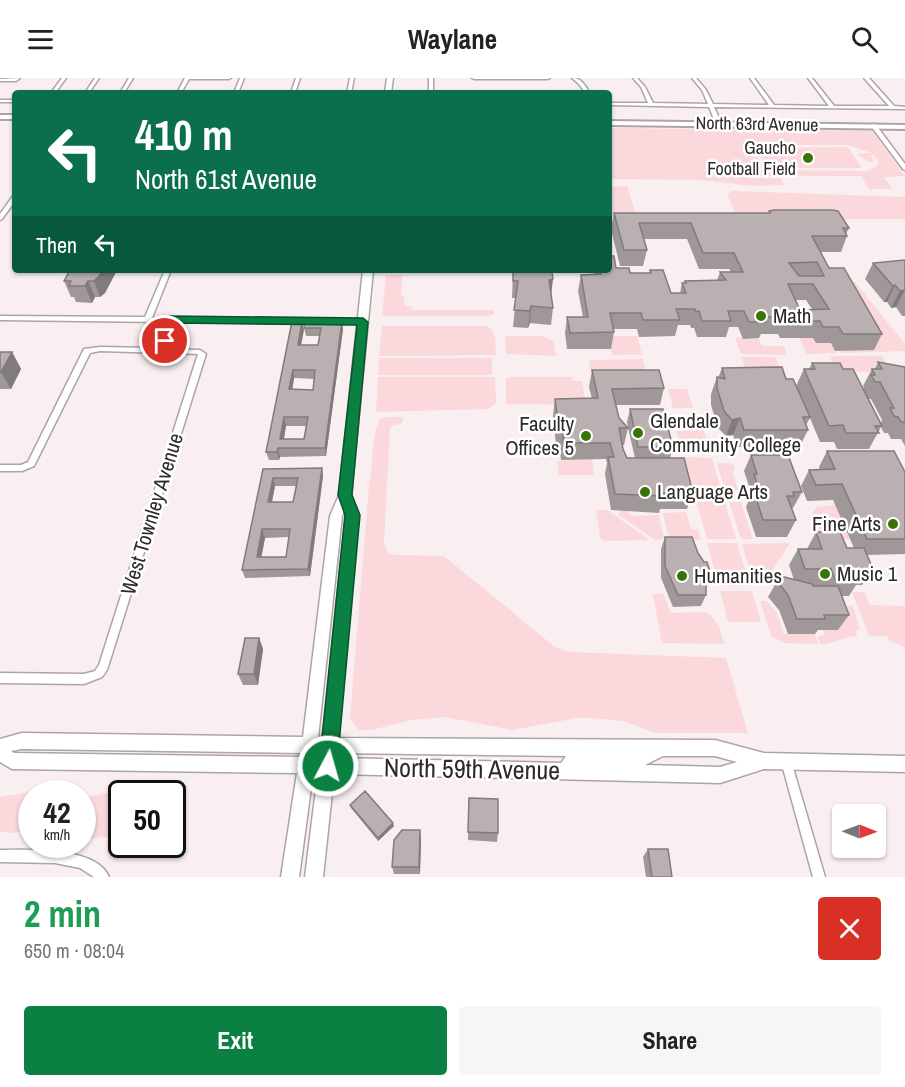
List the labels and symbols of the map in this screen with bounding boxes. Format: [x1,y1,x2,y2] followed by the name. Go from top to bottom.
[695,110,819,137] street label: North 63rd Avenue
[707,135,796,181] place label: Gaucho Football Field
[801,151,815,165] marker: Gaucho Football Field
[773,301,811,330] place label: Math
[754,309,768,323] marker: Math
[139,315,190,366] pin
[650,406,801,459] place label: Glendale Community College
[505,409,574,462] place label: Faculty Offices 5
[631,426,645,440] marker: Glendale Community College
[113,429,190,598] street label: West Townley Avenue
[579,429,593,443] marker: Faculty Offices 5
[657,477,768,506] place label: Language Arts
[638,485,652,499] marker: Language Arts
[812,509,881,538] place label: Fine Arts
[886,517,900,531] marker: Fine Arts
[837,559,898,588] place label: Music 1
[694,561,782,590] place label: Humanities
[818,567,832,581] marker: Music 1
[675,569,689,583] marker: Humanities
[296,734,360,798] position arrow
[384,749,560,788] street label: North 59th Avenue
[108,780,186,858] speed limit sign: 50
[832,804,886,858] north arrow

